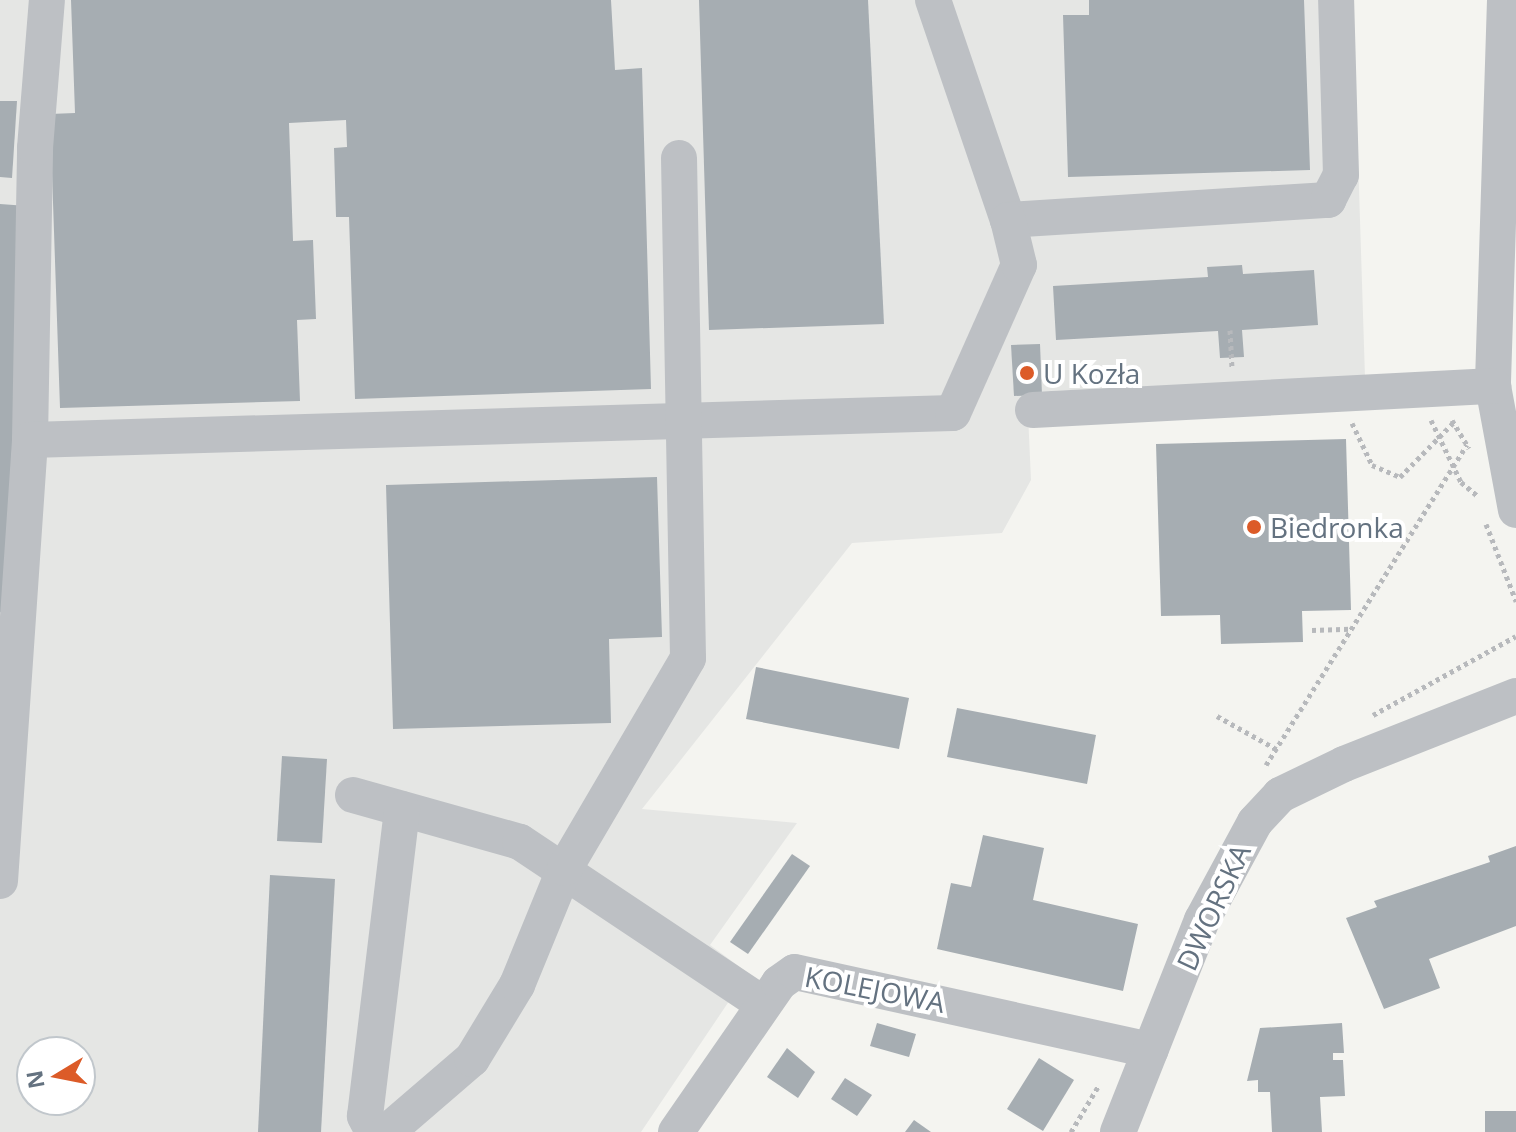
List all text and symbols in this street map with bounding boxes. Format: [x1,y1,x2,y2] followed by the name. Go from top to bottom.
[1043,356,1140,390] place label: U Kozła
[1018,364,1036,382] marker: U Kozła
[1270,510,1404,544] place label: Biedronka
[1245,518,1263,536] marker: Biedronka
[1169,839,1257,975] street label: DWORSKA
[802,959,948,1019] street label: KOLEJOWA
[16,1036,96,1116] north arrow
[18,1068,51,1091] text: N

